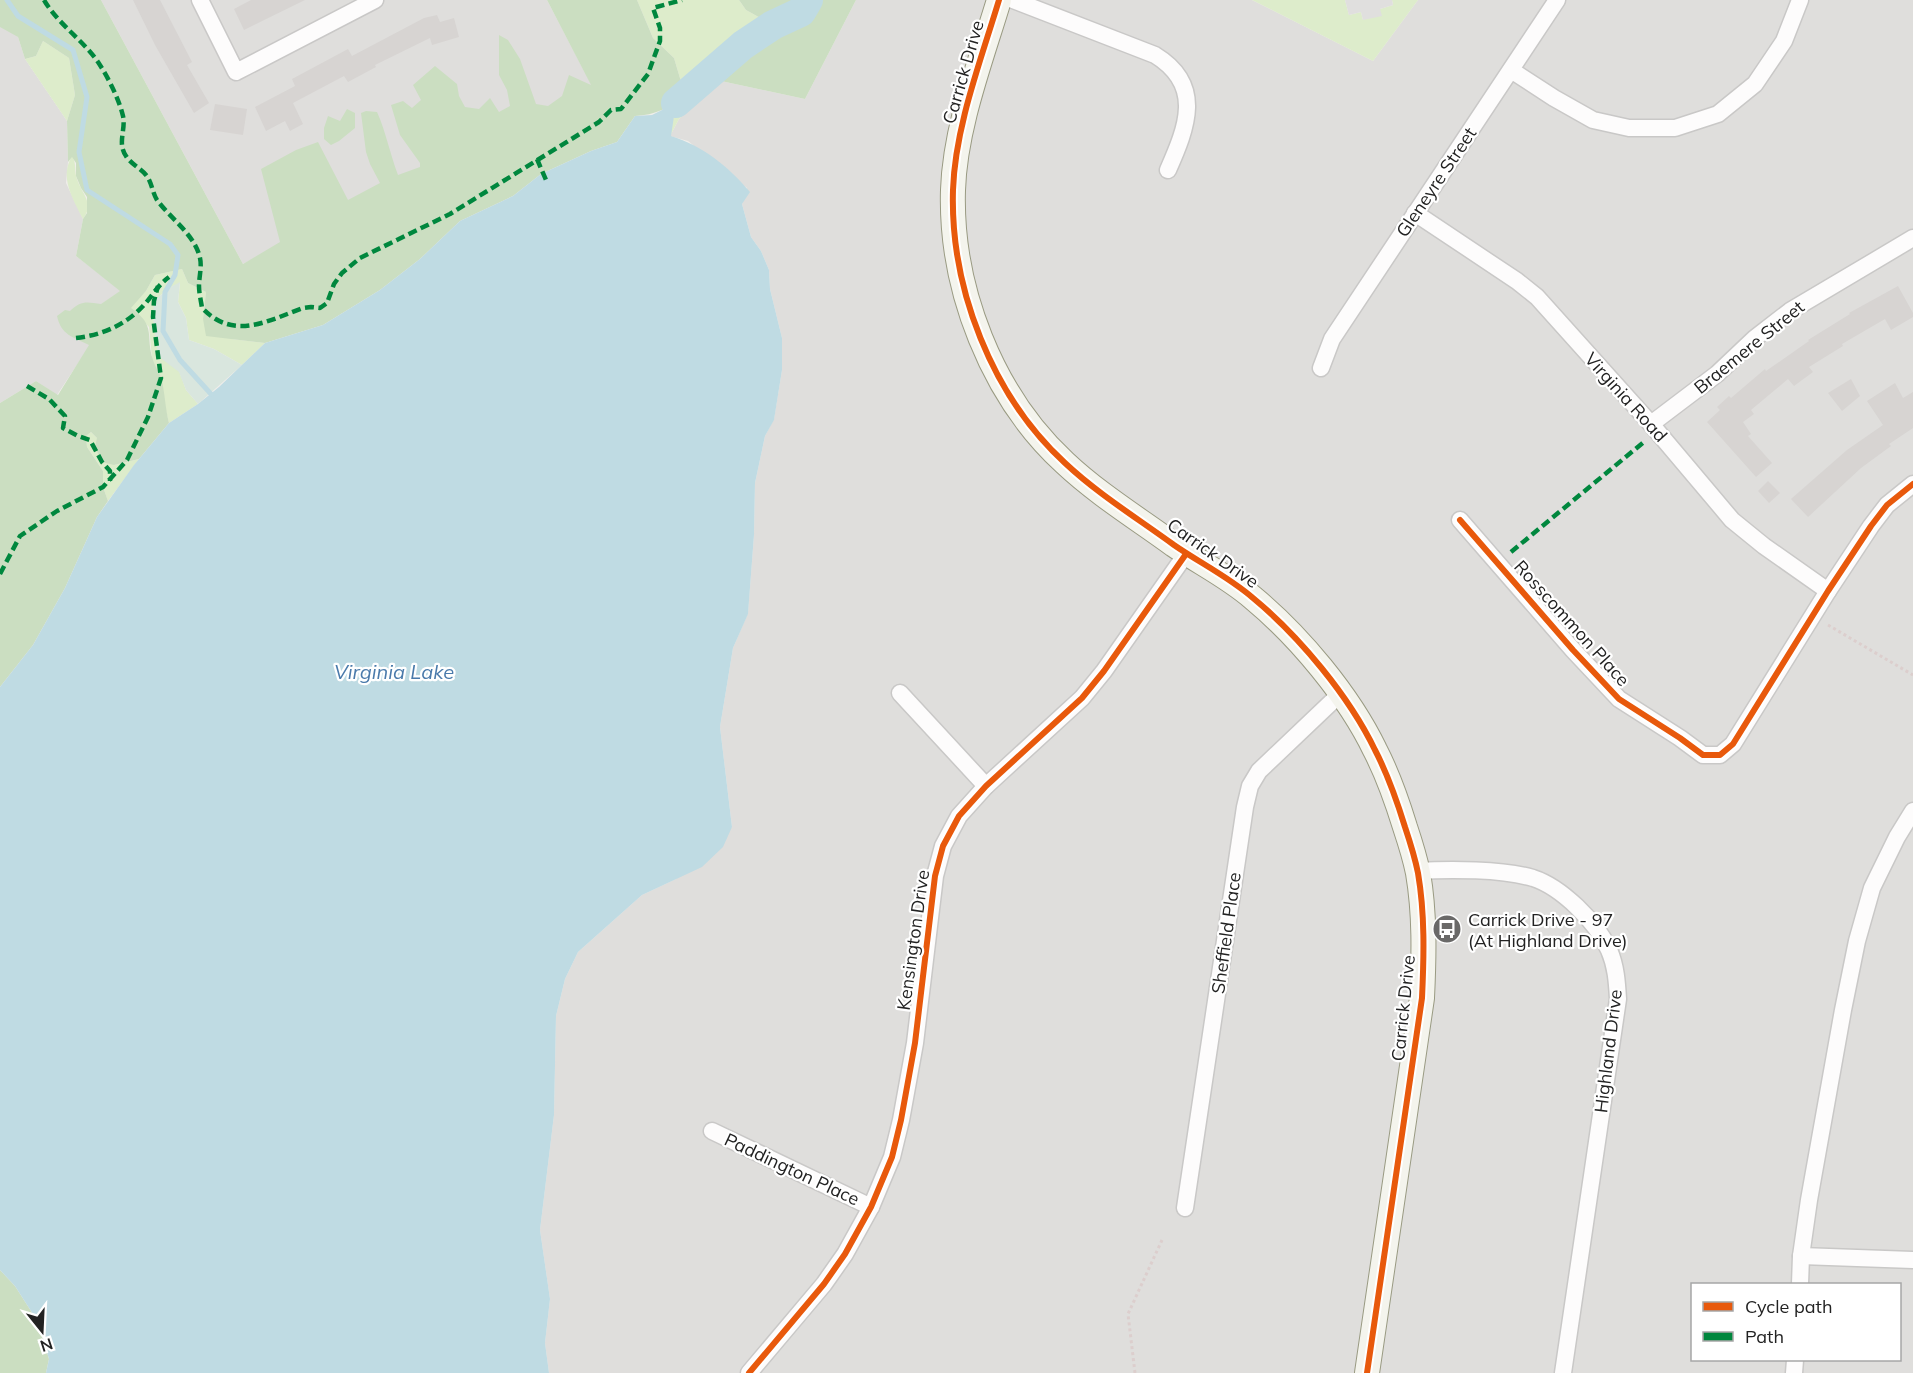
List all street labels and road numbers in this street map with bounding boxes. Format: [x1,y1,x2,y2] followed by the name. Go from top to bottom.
[937,18,989,126] street label: Carrick Drive
[1391,123,1481,241] street label: Gleneyre Street
[1689,295,1809,399] street label: Braemere Street
[1580,347,1672,447] street label: Virginia Road
[1163,513,1263,593] street label: Carrick Drive
[1509,555,1635,691] street label: Rosscommon Place
[892,868,934,1012] street label: Kensington Drive
[1206,871,1246,995] street label: Sheffield Place
[1386,954,1420,1062] street label: Carrick Drive
[1589,988,1627,1114] street label: Highland Drive
[721,1128,863,1210] street label: Paddington Place

